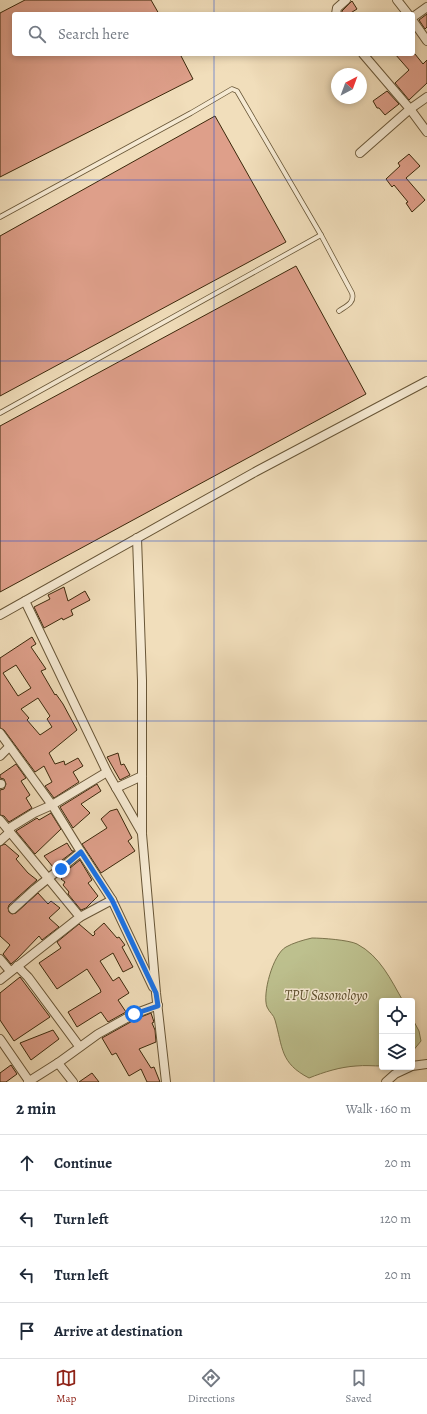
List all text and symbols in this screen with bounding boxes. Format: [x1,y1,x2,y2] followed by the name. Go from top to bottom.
[12,12,415,56] search box
[26,23,48,45] icon: search
[58,24,129,44] text: Search here
[331,68,367,104] north arrow
[52,860,70,878] route end
[284,986,368,1005] park label: TPU Sasonoloyo
[379,998,415,1070] map controls
[379,998,415,1034] button: locate
[125,1005,143,1023] route start
[379,1034,415,1070] button: layers
[16,1097,56,1120] text: 2 min
[346,1100,411,1117] text: Walk · 160 m
[16,1152,38,1174] icon: ahead
[54,1153,112,1173] text: Continue
[385,1154,411,1171] text: 20 m
[16,1208,38,1230] icon: left
[54,1209,109,1229] text: Turn left
[380,1210,411,1227] text: 120 m
[16,1264,38,1286] icon: left
[54,1265,109,1285] text: Turn left
[385,1266,411,1283] text: 20 m
[16,1320,38,1342] icon: arrive
[54,1321,183,1341] text: Arrive at destination
[55,1367,77,1406] tab: Map
[188,1367,235,1406] tab: Directions
[346,1367,372,1406] tab: Saved

